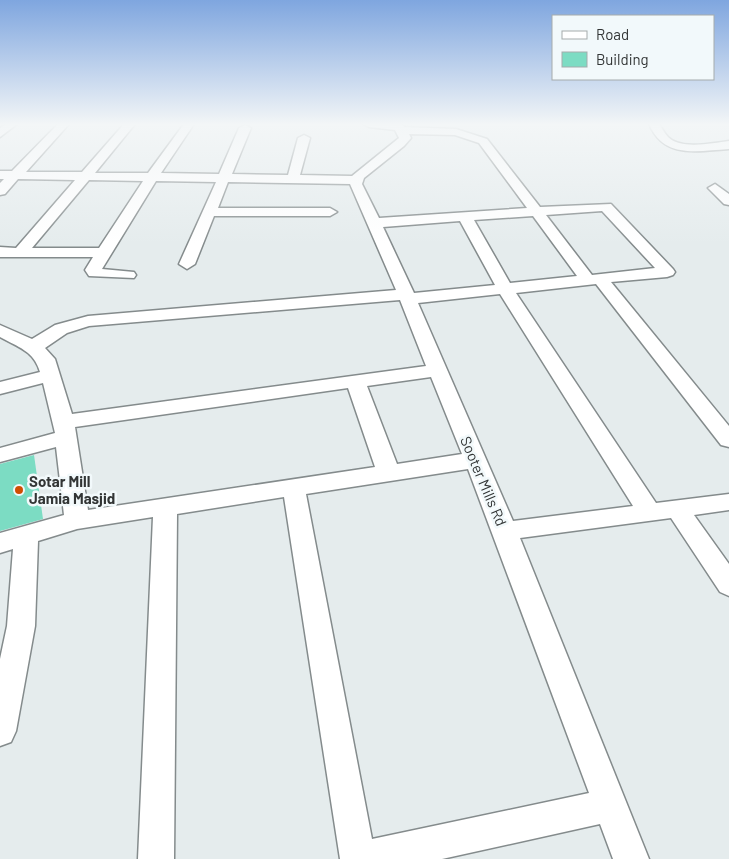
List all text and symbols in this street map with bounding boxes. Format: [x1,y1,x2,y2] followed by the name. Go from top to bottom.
[552,15,714,80] legend
[596,25,629,43] text: Road
[596,50,649,68] text: Building
[457,433,511,529] street label: Sooter Mills Rd
[29,472,115,507] place label: Sotar Mill Jamia Masjid
[13,484,25,496] marker: Sotar Mill Jamia Masjid

